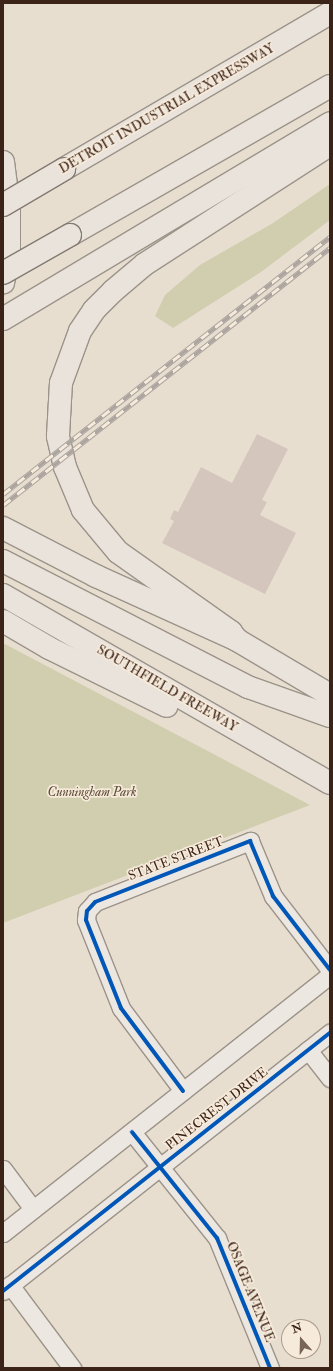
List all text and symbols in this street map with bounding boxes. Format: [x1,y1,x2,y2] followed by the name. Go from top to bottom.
[56,41,278,177] street label: DETROIT INDUSTRIAL EXPRESSWAY
[94,642,240,736] street label: SOUTHFIELD FREEWAY
[48,784,136,800] park label: Cunningham Park
[126,834,226,884] street label: STATE STREET
[163,1064,271,1154] street label: PINECREST DRIVE
[223,1240,277,1344] street label: OSAGE AVENUE
[281,1319,321,1359] north arrow
[290,1320,304,1336] text: N

